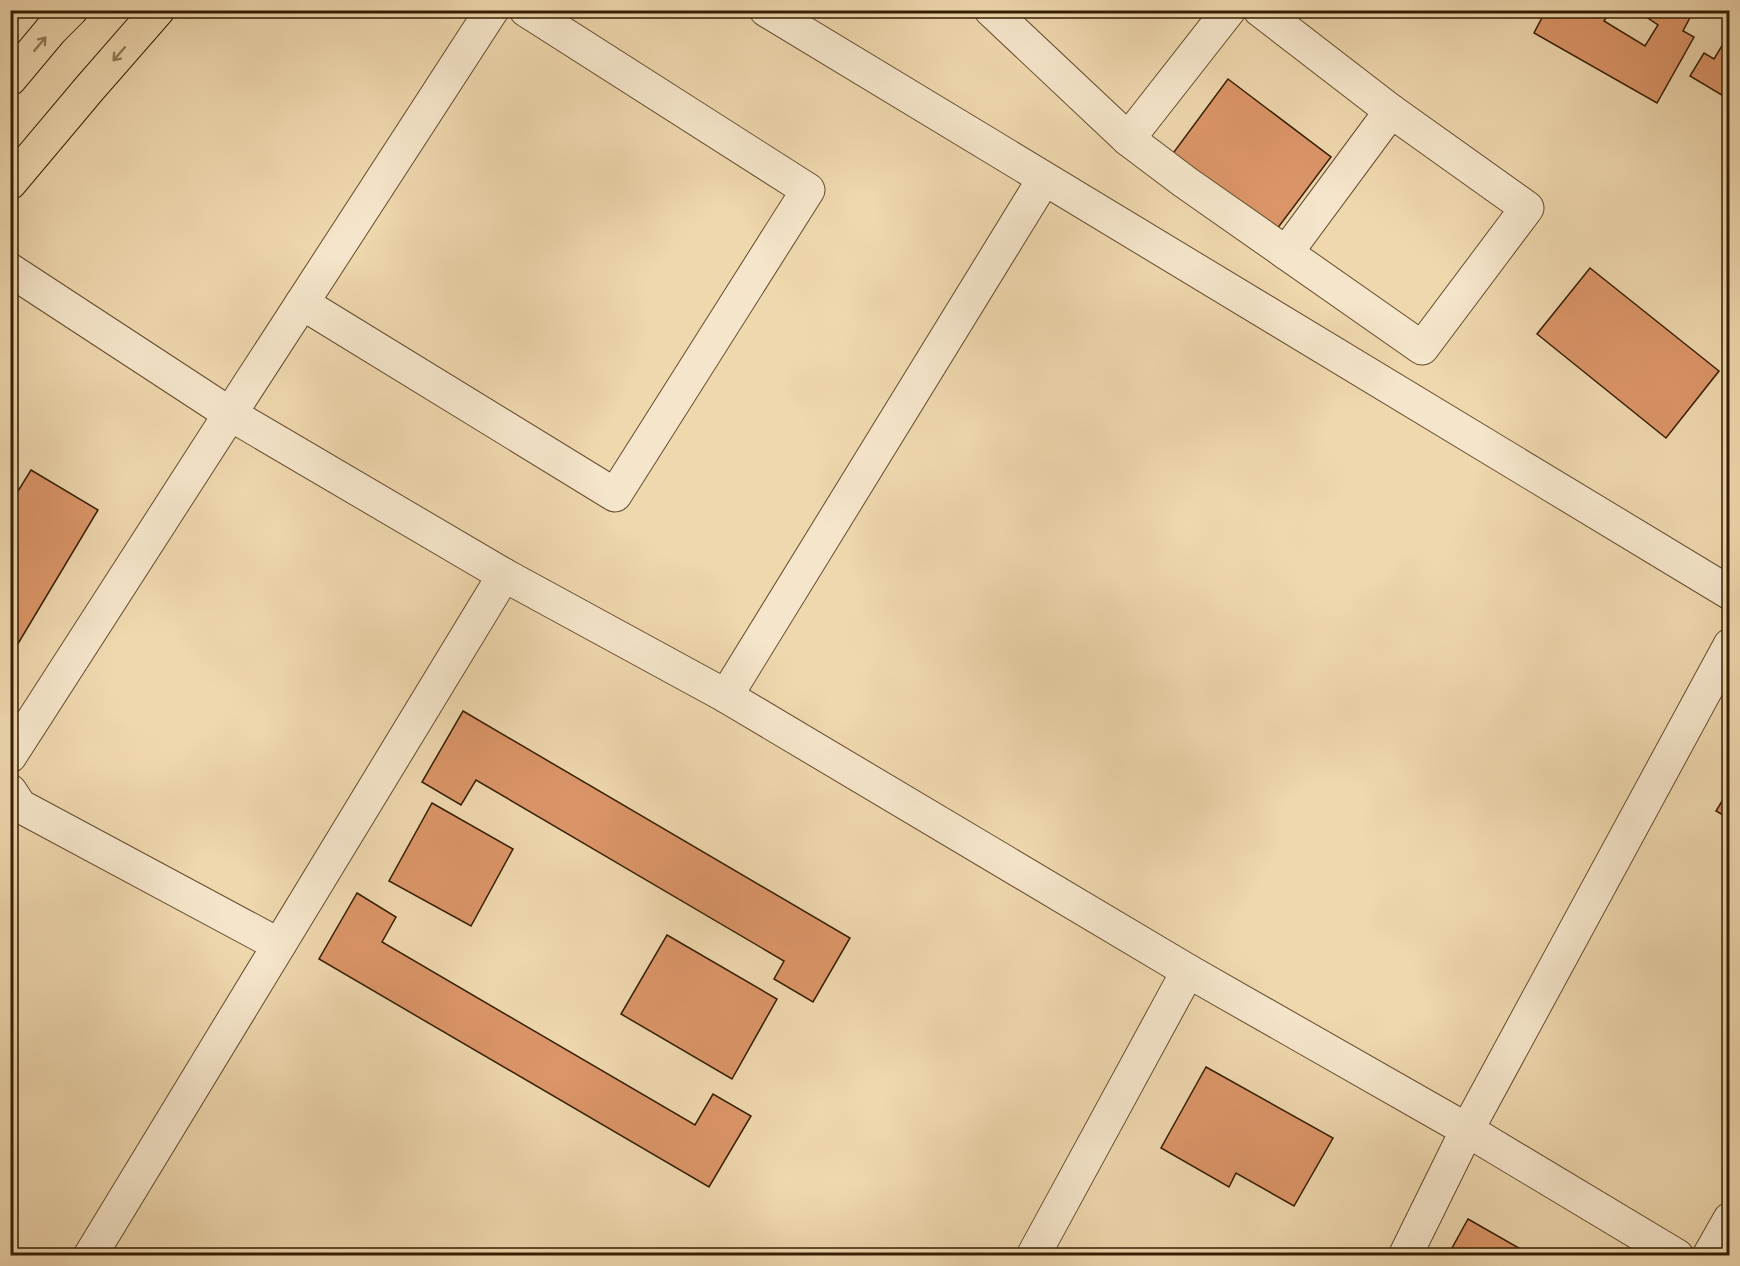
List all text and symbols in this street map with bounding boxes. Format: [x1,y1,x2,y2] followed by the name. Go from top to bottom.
[33,37,47,52] one-way arrow
[112,47,126,62] one-way arrow

